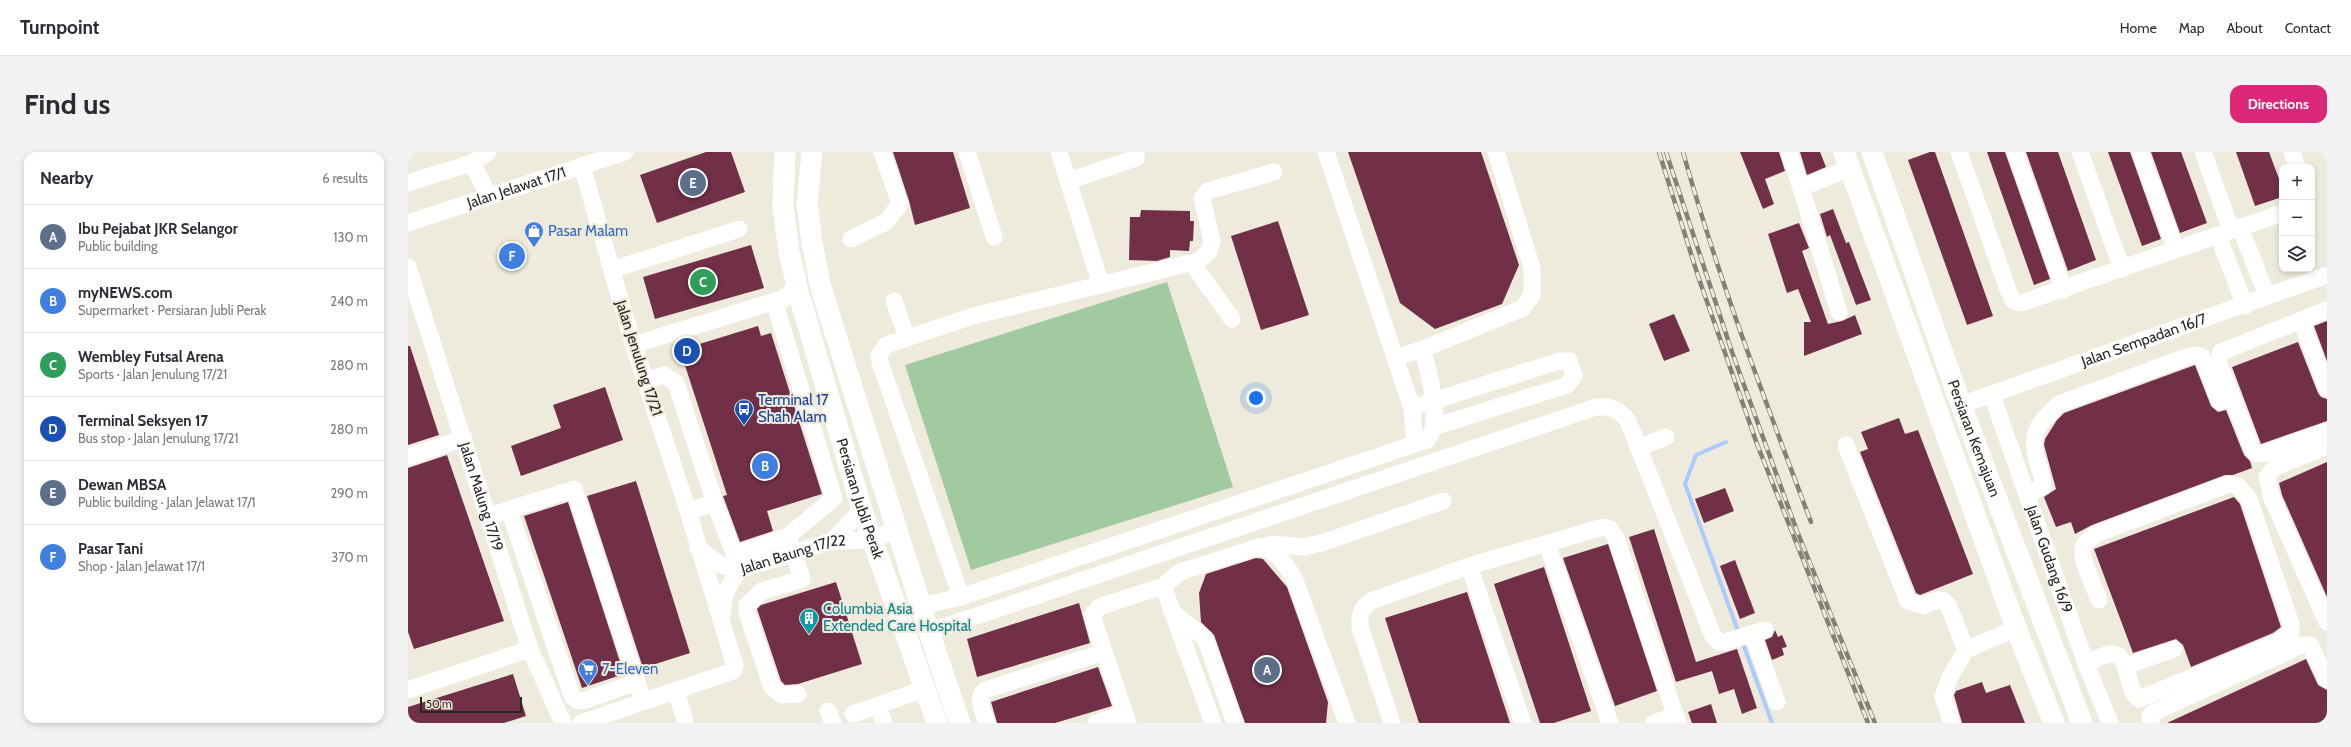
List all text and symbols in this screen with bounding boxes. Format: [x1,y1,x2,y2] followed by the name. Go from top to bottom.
[20,16,99,39] text: Turnpoint
[2120,19,2157,37] text: Home
[2179,19,2204,37] text: Map
[2226,19,2263,37] text: About
[2285,19,2331,37] text: Contact
[2230,85,2327,123] button: Directions
[24,87,110,121] text: Find us
[464,163,568,212] street label: Jalan Jelawat 17/1
[2279,164,2315,272] map controls
[2279,164,2315,200] button: +
[40,168,93,188] text: Nearby
[680,168,706,198] pin: E
[322,170,368,186] text: 6 results
[2279,200,2315,236] button: −
[78,220,238,238] text: Ibu Pejabat JKR Selangor
[523,220,545,248] shop icon: Pasar Malam
[548,222,628,240] place label: Pasar Malam
[49,229,57,245] text: A
[333,229,368,245] text: 130 m
[2279,236,2315,272] button: layers
[78,238,158,254] text: Public building
[499,241,525,271] pin: F
[690,267,716,297] pin: C
[78,284,173,302] text: myNEWS.com
[49,293,57,309] text: B
[330,293,368,309] text: 240 m
[611,297,666,418] street label: Jalan Jenulung 17/21
[78,302,266,318] text: Supermarket · Persiaran Jubli Perak
[2078,309,2209,371] street label: Jalan Sempadan 16/7
[674,336,700,366] pin: D
[78,348,224,366] text: Wembley Futsal Arena
[49,357,57,373] text: C
[330,357,368,373] text: 280 m
[78,366,227,382] text: Sports · Jalan Jenulung 17/21
[1944,377,2004,499] street label: Persiaran Kemajuan
[1246,388,1266,408] your location
[758,391,829,426] place label: Terminal 17 Shah Alam
[733,398,755,426] bus stop icon: Terminal 17 Shah Alam
[78,412,208,430] text: Terminal Seksyen 17
[48,421,58,437] text: D
[330,421,368,437] text: 280 m
[78,430,239,446] text: Bus stop · Jalan Jenulung 17/21
[832,436,888,562] street label: Persiaran Jubli Perak
[455,439,507,553] street label: Jalan Malung 17/19
[752,451,778,481] pin: B
[78,476,166,494] text: Dewan MBSA
[49,485,57,501] text: E
[330,485,368,501] text: 290 m
[78,494,256,510] text: Public building · Jalan Jelawat 17/1
[2022,502,2077,615] street label: Jalan Gudang 16/9
[738,532,846,578] street label: Jalan Baung 17/22
[78,540,143,558] text: Pasar Tani
[50,549,56,565] text: F
[331,549,368,565] text: 370 m
[78,558,205,574] text: Shop · Jalan Jelawat 17/1
[823,600,972,635] place label: Columbia Asia Extended Care Hospital
[798,607,820,635] building icon: Columbia Asia Extended Care Hospital
[1254,655,1280,685] pin: A
[577,658,599,686] supermarket icon: 7-Eleven
[602,660,658,678] place label: 7-Eleven
[420,695,522,714] scale bar
[426,697,452,711] text: 50 m

